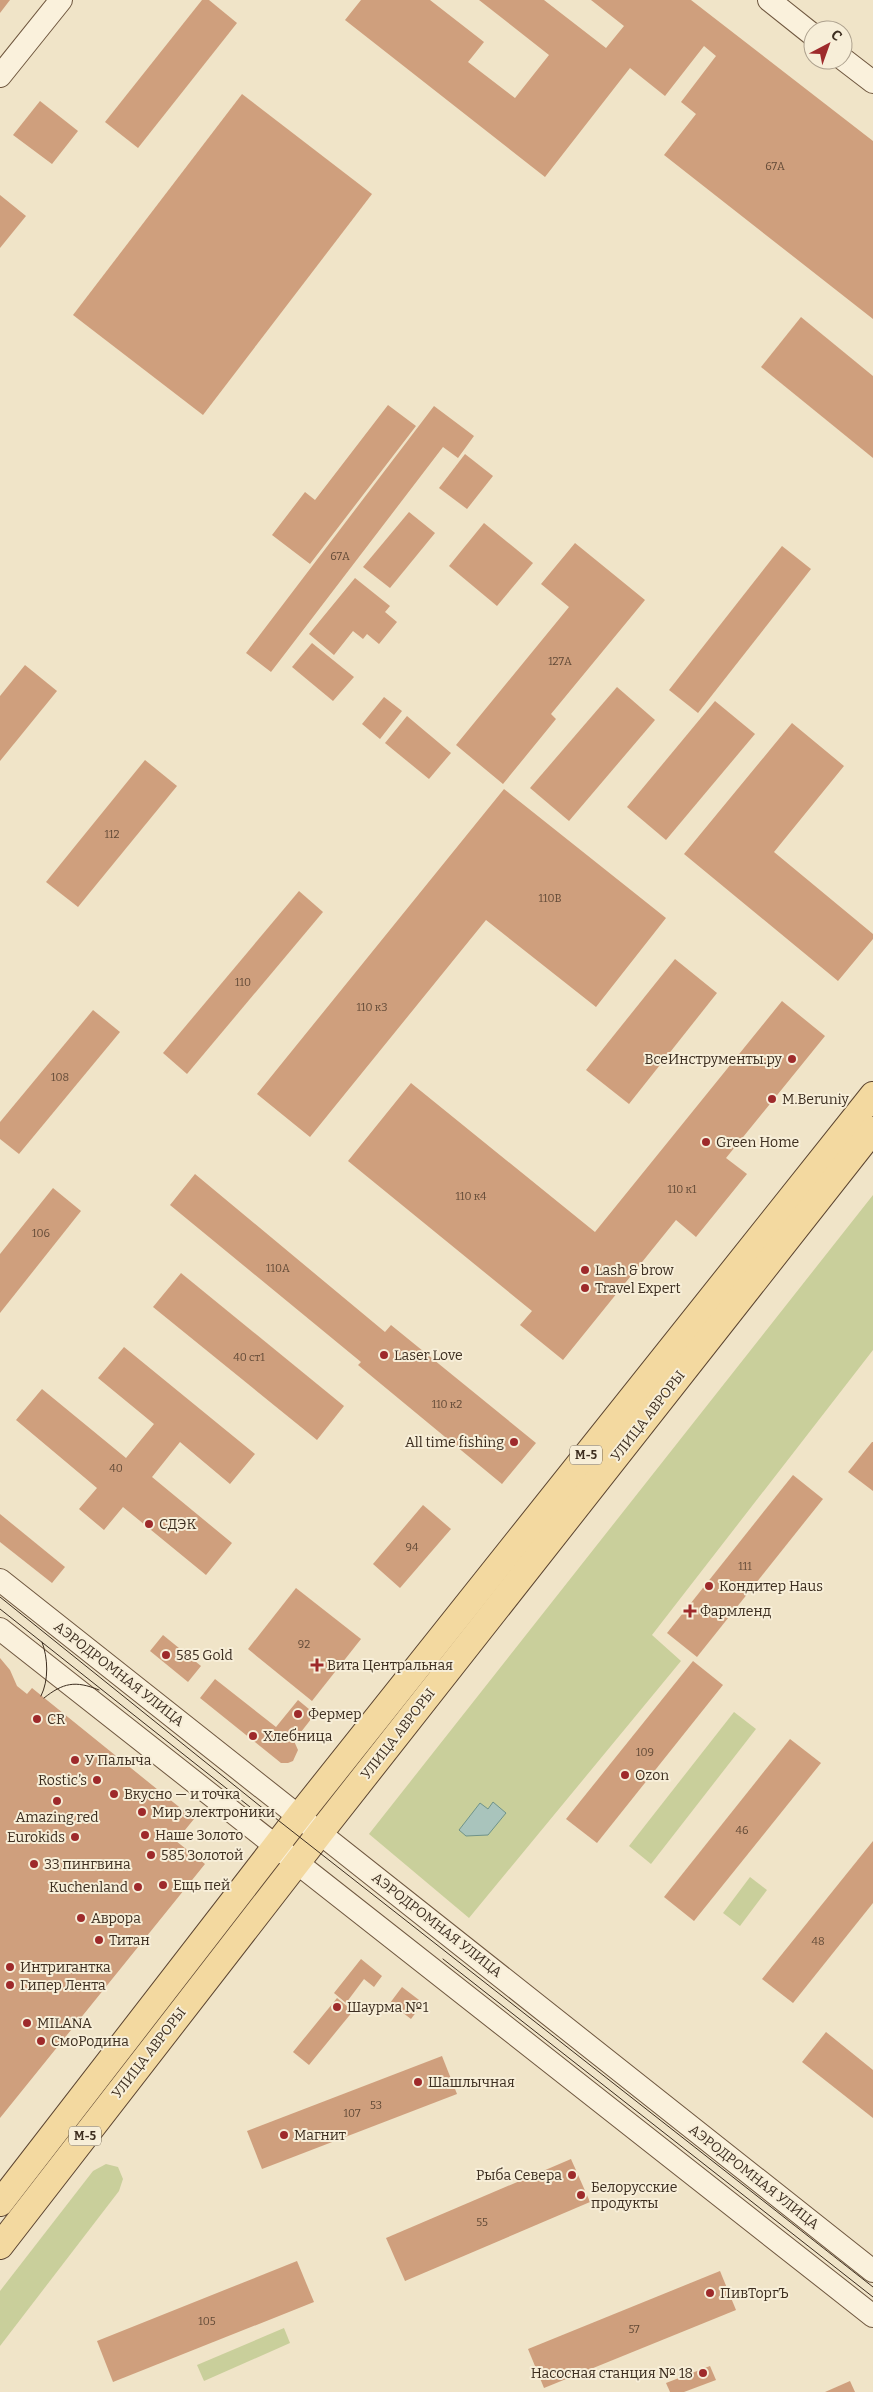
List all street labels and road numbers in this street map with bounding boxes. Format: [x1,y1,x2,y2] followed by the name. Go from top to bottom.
[607,1367,689,1465] street label: УЛИЦА АВРОРЫ
[570,1446,602,1464] road number: М-5
[51,1618,187,1730] street label: АЭРОДРОМНАЯ УЛИЦА
[357,1685,439,1783] street label: УЛИЦА АВРОРЫ
[369,1869,505,1981] street label: АЭРОДРОМНАЯ УЛИЦА
[108,2004,190,2102] street label: УЛИЦА АВРОРЫ
[686,2121,822,2233] street label: АЭРОДРОМНАЯ УЛИЦА
[69,2126,101,2146] road number: М-5

